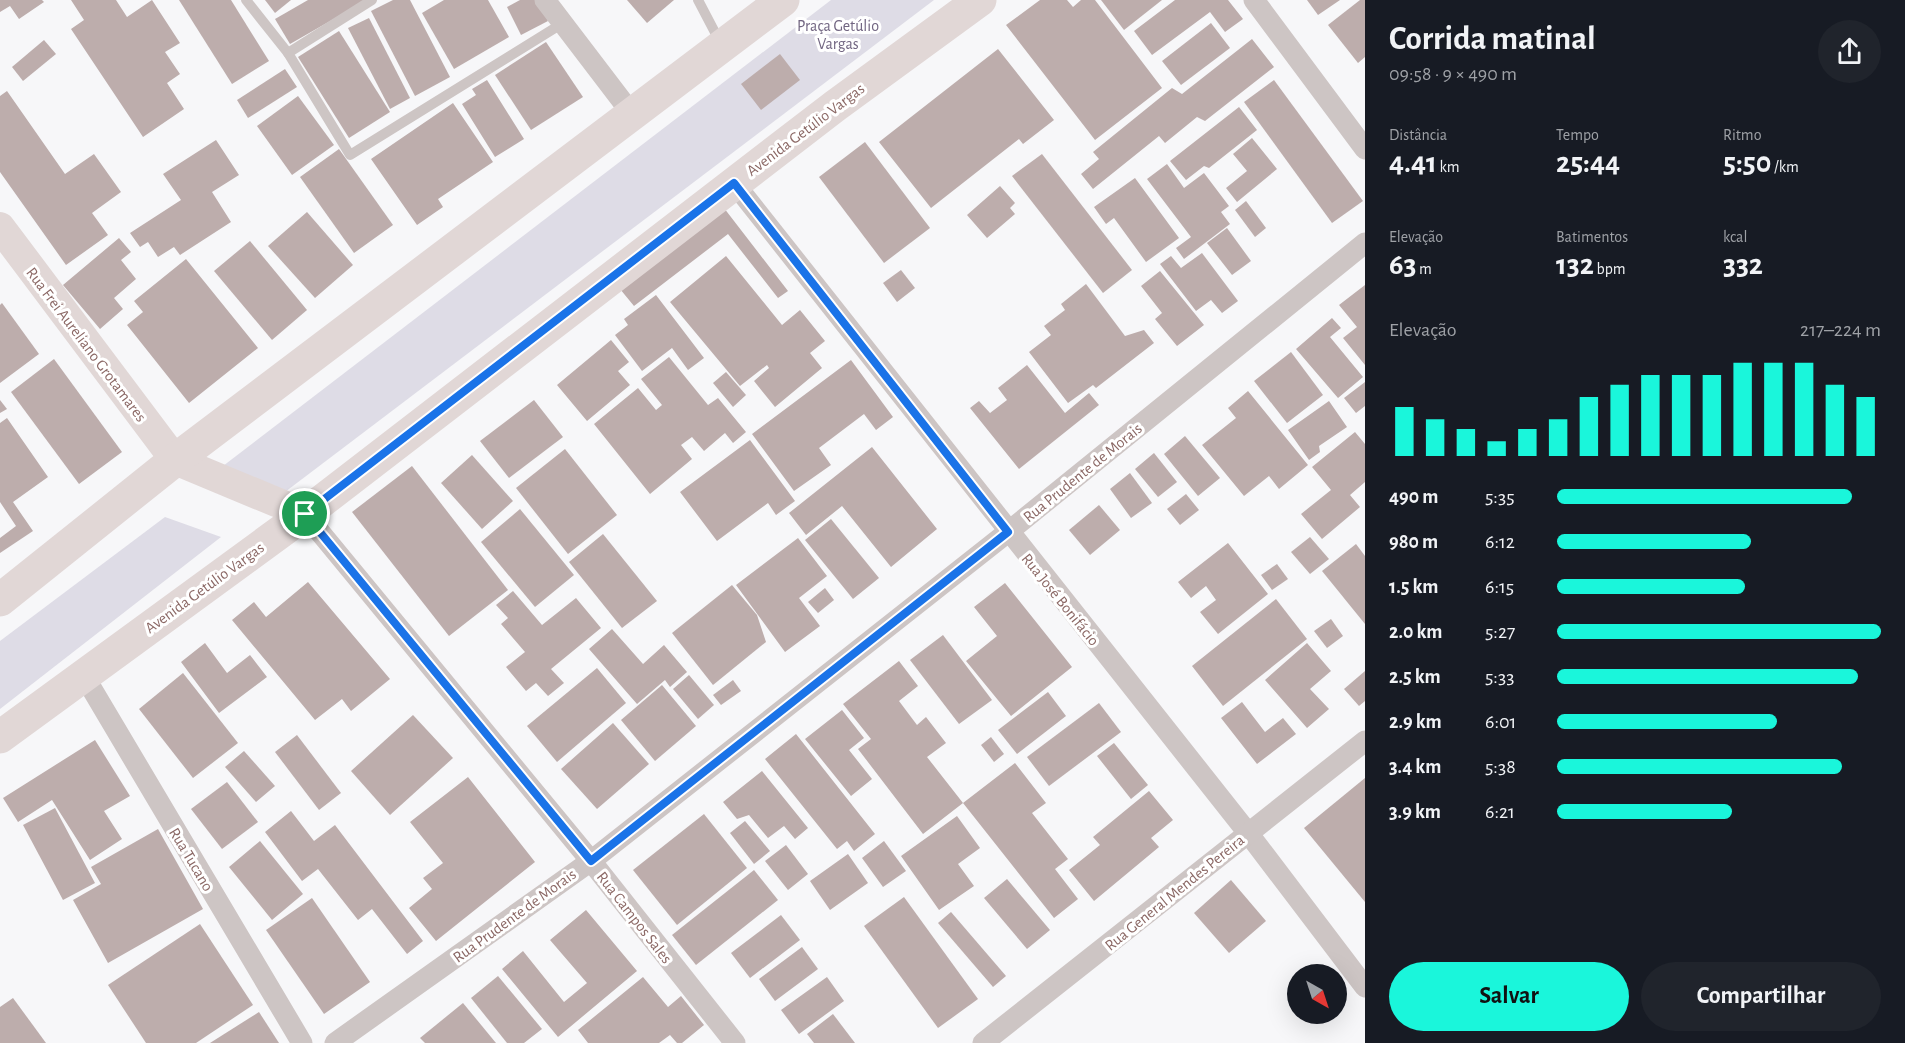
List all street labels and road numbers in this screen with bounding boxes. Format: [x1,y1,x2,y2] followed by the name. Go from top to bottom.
[744,80,868,179] street label: Avenida Getúlio Vargas
[23,265,149,425] street label: Rua Frei Aureliano Grotamares
[1020,420,1145,525] street label: Rua Prudente de Morais
[142,539,267,636] street label: Avenida Getúlio Vargas
[1018,551,1102,649] street label: Rua José Bonifácio
[166,825,216,894] street label: Rua Tucano
[1102,832,1247,954] street label: Rua General Mendes Pereira
[450,866,579,966] street label: Rua Prudente de Morais
[594,869,675,967] street label: Rua Campos Sales

